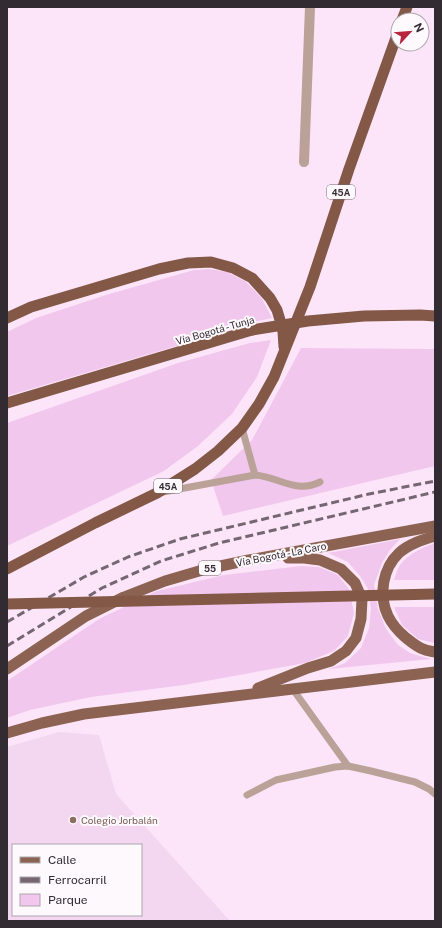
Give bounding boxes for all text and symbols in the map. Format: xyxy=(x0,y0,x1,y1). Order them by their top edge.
north arrow xyxy=(390,12,430,52)
text: N xyxy=(412,21,426,34)
road number: 45A xyxy=(327,185,355,199)
street label: Vía Bogotá - Tunja xyxy=(174,313,256,347)
road number: 45A xyxy=(154,479,182,493)
street label: Vía Bogotá - La Caro xyxy=(235,539,327,569)
road number: 55 xyxy=(199,561,221,575)
place label: Colegio Jorbalán xyxy=(81,814,158,826)
marker: Colegio Jorbalán xyxy=(68,815,78,825)
legend xyxy=(12,844,142,916)
text: Calle xyxy=(48,853,77,867)
text: Ferrocarril xyxy=(48,873,107,887)
text: Parque xyxy=(48,893,88,907)

